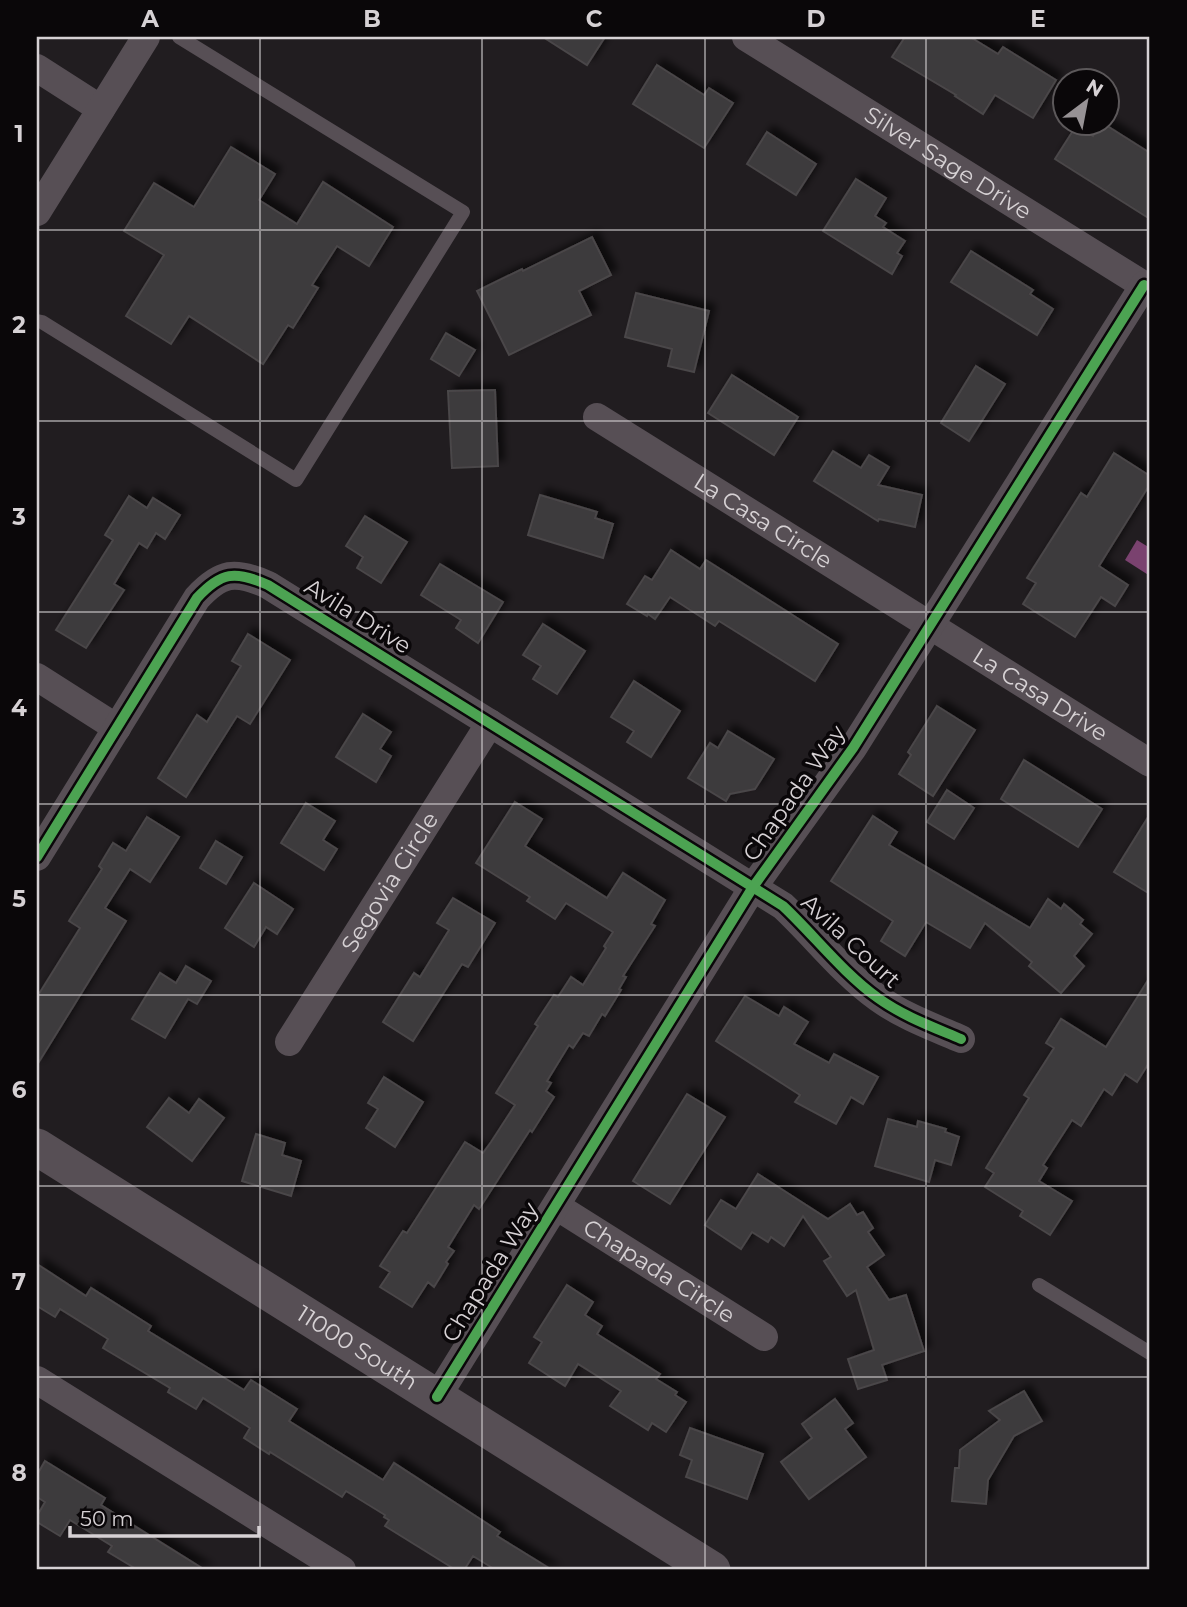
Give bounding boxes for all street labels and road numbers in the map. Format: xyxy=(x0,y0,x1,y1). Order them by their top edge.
street label: Silver Sage Drive xyxy=(859,100,1037,226)
street label: La Casa Circle xyxy=(689,467,838,575)
street label: Avila Drive xyxy=(299,572,417,660)
street label: La Casa Drive xyxy=(968,642,1113,747)
street label: Chapada Way xyxy=(737,719,852,866)
street label: Segovia Circle xyxy=(335,807,444,957)
street label: Avila Court xyxy=(796,888,906,994)
street label: Chapada Way xyxy=(436,1196,544,1347)
street label: Chapada Circle xyxy=(578,1213,740,1329)
street label: 11000 South xyxy=(292,1299,423,1396)

